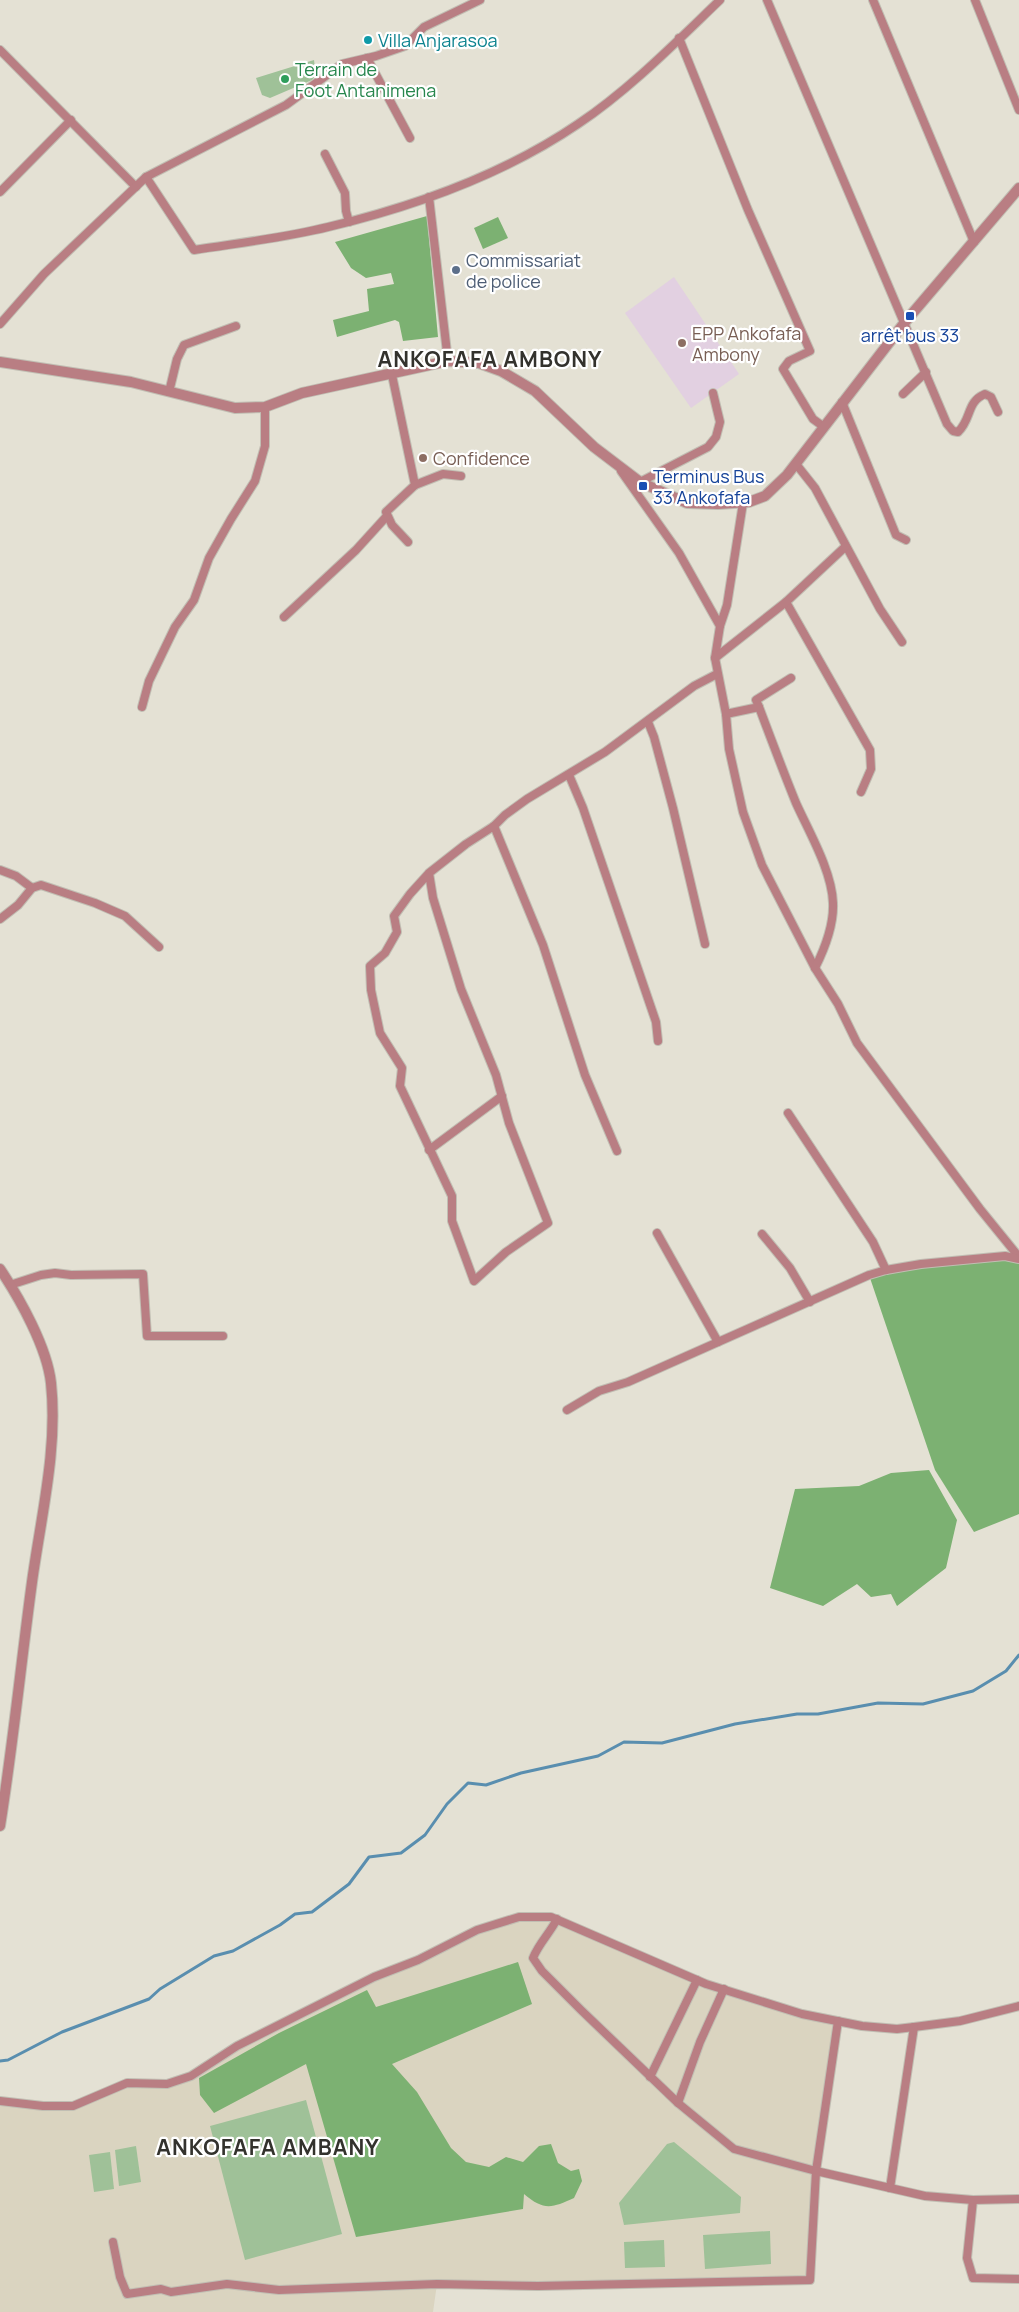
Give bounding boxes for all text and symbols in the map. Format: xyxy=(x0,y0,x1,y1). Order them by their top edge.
place label: Villa Anjarasoa xyxy=(378,28,498,52)
marker: Villa Anjarasoa xyxy=(362,34,374,46)
place label: Terrain de Foot Antanimena xyxy=(295,57,436,102)
marker: Terrain de Foot Antanimena xyxy=(279,73,291,85)
place label: Commissariat de police xyxy=(466,248,581,293)
marker: Commissariat de police xyxy=(450,264,462,276)
marker: arrêt bus 33 xyxy=(904,310,916,322)
place label: EPP Ankofafa Ambony xyxy=(692,321,801,366)
place label: arrêt bus 33 xyxy=(861,323,959,347)
marker: EPP Ankofafa Ambony xyxy=(676,337,688,349)
district label: ANKOFAFA AMBONY xyxy=(377,344,603,374)
place label: Confidence xyxy=(433,446,530,470)
marker: Confidence xyxy=(417,452,429,464)
place label: Terminus Bus 33 Ankofafa xyxy=(653,464,764,509)
marker: Terminus Bus 33 Ankofafa xyxy=(637,480,649,492)
district label: ANKOFAFA AMBANY xyxy=(156,2132,380,2162)

